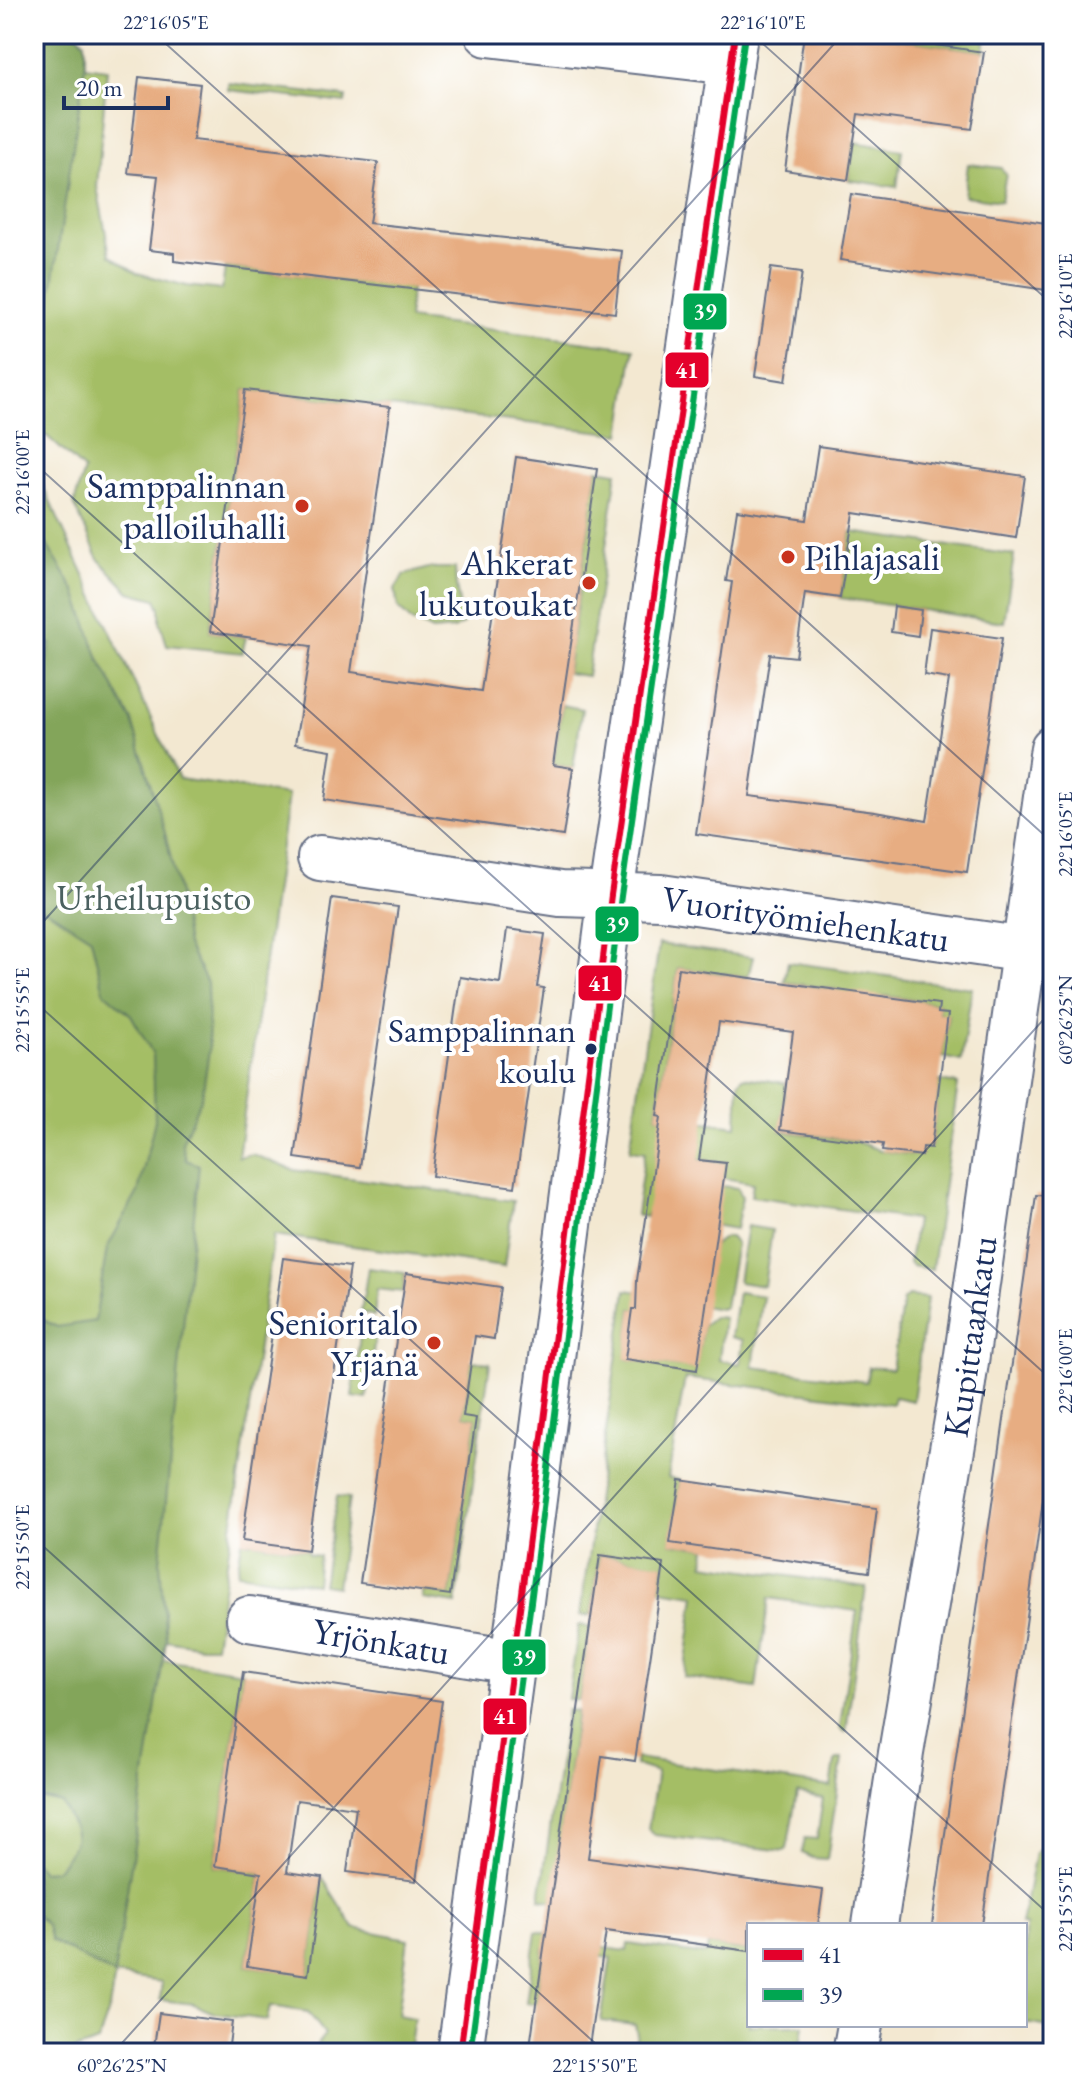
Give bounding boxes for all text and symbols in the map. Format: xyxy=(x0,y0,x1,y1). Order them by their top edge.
text: 22°16'05"E xyxy=(123,9,209,35)
text: 22°16'10"E xyxy=(720,9,806,35)
scale bar xyxy=(64,60,168,110)
text: 20 m xyxy=(76,72,123,103)
text: 22°16'10"E xyxy=(1052,253,1078,339)
line badge: 39 xyxy=(682,292,728,331)
text: 39 xyxy=(693,297,717,326)
line badge: 41 xyxy=(664,351,710,389)
text: 41 xyxy=(675,356,699,385)
text: 22°16'00"E xyxy=(9,429,35,515)
place label: Samppalinnan palloiluhalli xyxy=(87,462,286,550)
marker: Samppalinnan palloiluhalli xyxy=(293,497,311,515)
place label: Pihlajasali xyxy=(804,534,940,581)
place label: Ahkerat lukutoukat xyxy=(419,539,574,627)
marker: Pihlajasali xyxy=(779,548,797,566)
marker: Ahkerat lukutoukat xyxy=(580,574,598,592)
text: 22°16'05"E xyxy=(1052,791,1078,877)
park label: Urheilupuisto xyxy=(57,874,251,921)
street label: Vuorityömiehenkatu xyxy=(659,874,953,963)
line badge: 39 xyxy=(594,905,640,943)
text: 39 xyxy=(605,910,629,939)
line badge: 41 xyxy=(577,964,623,1002)
text: 22°15'55"E xyxy=(9,967,35,1053)
text: 41 xyxy=(588,969,612,998)
text: 60°26'25"N xyxy=(1052,975,1078,1065)
place label: Samppalinnan koulu xyxy=(388,1008,576,1093)
marker: Samppalinnan koulu xyxy=(583,1041,599,1057)
street label: Kupittaankatu xyxy=(931,1233,1008,1441)
place label: Senioritalo Yrjänä xyxy=(269,1299,419,1387)
text: 22°16'00"E xyxy=(1052,1328,1078,1414)
marker: Senioritalo Yrjänä xyxy=(425,1334,443,1352)
text: 22°15'50"E xyxy=(9,1504,35,1590)
street label: Yrjönkatu xyxy=(309,1607,453,1675)
line badge: 39 xyxy=(501,1638,547,1676)
text: 39 xyxy=(512,1643,536,1672)
line badge: 41 xyxy=(482,1697,528,1736)
text: 41 xyxy=(493,1702,517,1731)
text: 22°15'55"E xyxy=(1052,1866,1078,1952)
legend xyxy=(747,1923,1027,2027)
text: 41 xyxy=(819,1939,842,1970)
text: 39 xyxy=(819,1979,843,2010)
text: 60°26'25"N xyxy=(77,2052,167,2078)
text: 22°15'50"E xyxy=(552,2052,638,2078)

